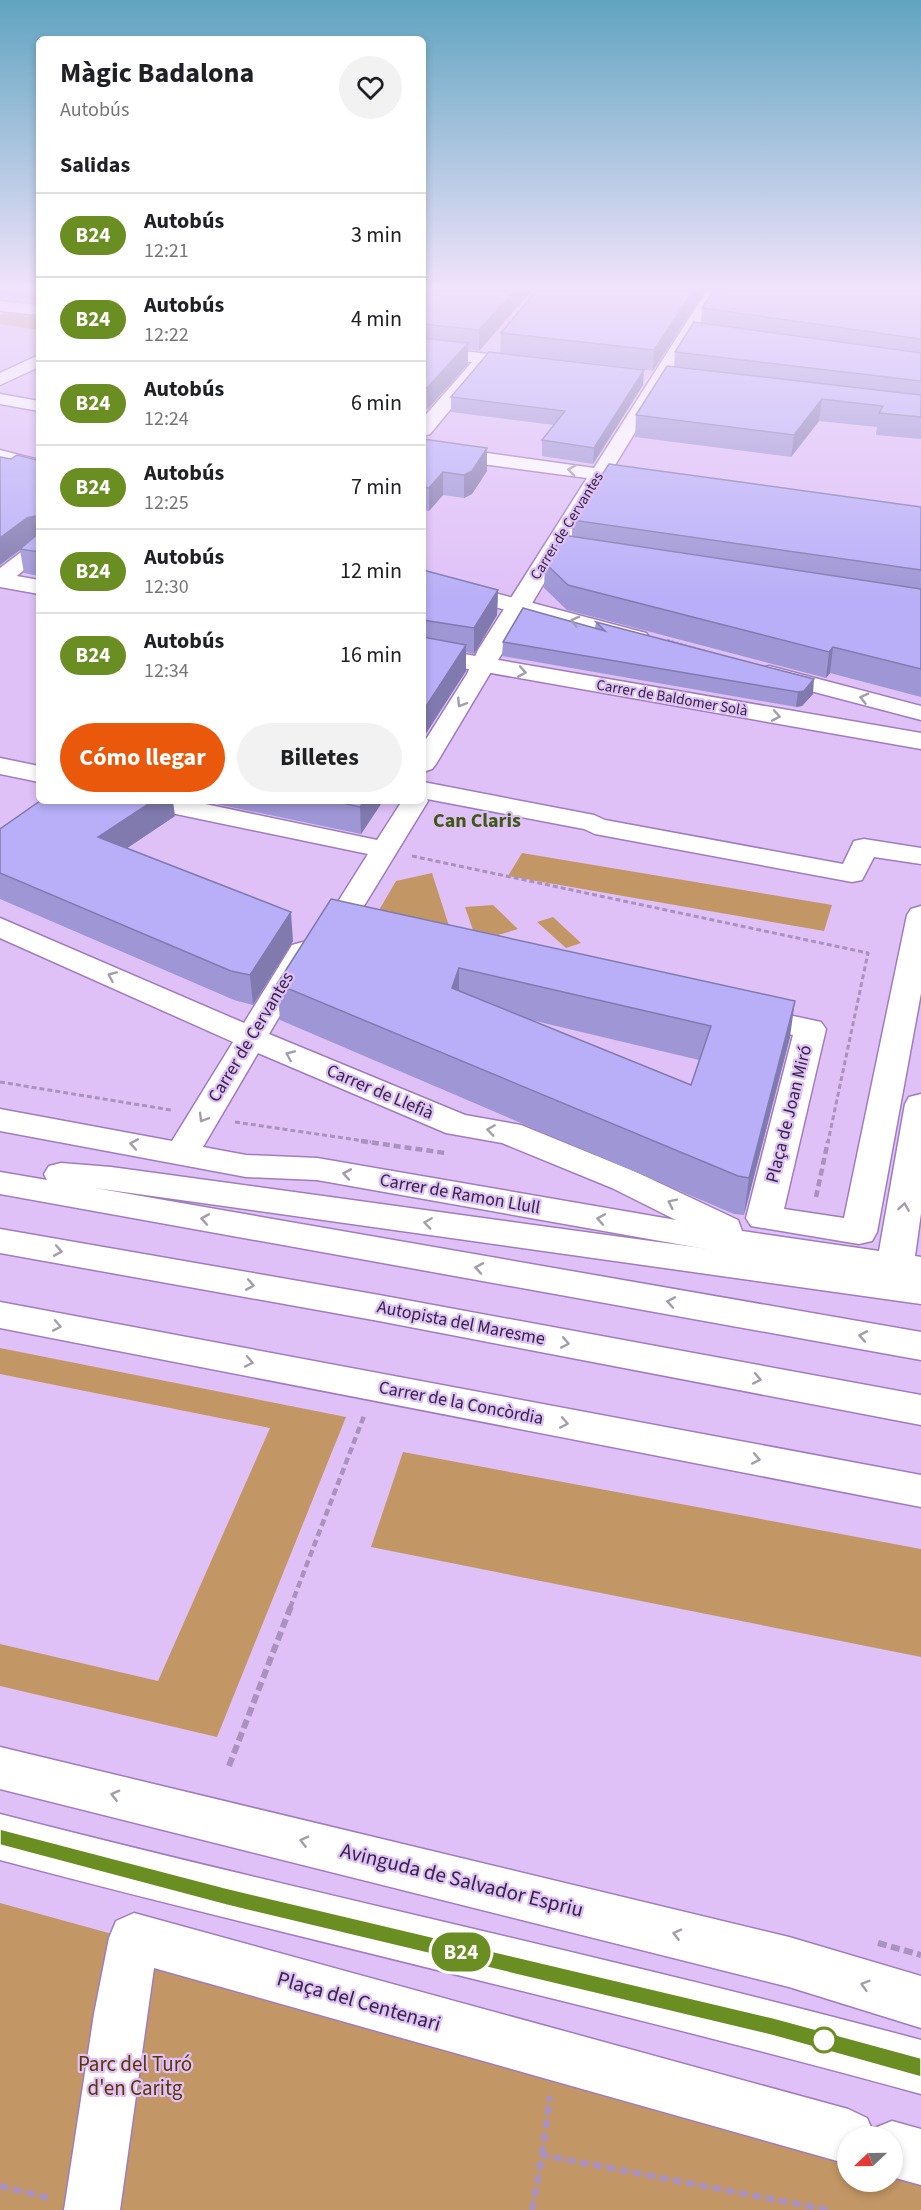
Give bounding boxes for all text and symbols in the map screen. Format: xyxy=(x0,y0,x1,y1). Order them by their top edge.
text: Màgic Badalona xyxy=(60,53,254,93)
button: heart xyxy=(339,56,402,119)
text: Autobús xyxy=(60,96,129,124)
text: Salidas xyxy=(60,149,130,181)
text: Autobús xyxy=(144,205,224,237)
text: 3 min xyxy=(351,219,402,251)
text: B24 xyxy=(76,220,110,250)
text: 12:21 xyxy=(144,237,189,265)
text: Autobús xyxy=(144,289,224,321)
text: 4 min xyxy=(351,303,402,335)
text: B24 xyxy=(76,304,110,334)
text: 12:22 xyxy=(144,321,189,349)
text: Autobús xyxy=(144,373,224,405)
text: 6 min xyxy=(351,387,402,419)
text: B24 xyxy=(76,388,110,418)
text: 12:24 xyxy=(144,405,189,433)
text: Autobús xyxy=(144,457,224,489)
one-way arrow xyxy=(568,464,577,476)
street label: Carrer de Cervantes xyxy=(525,468,609,584)
text: 7 min xyxy=(351,471,402,503)
text: B24 xyxy=(76,472,110,502)
text: 12:25 xyxy=(144,489,189,517)
text: Autobús xyxy=(144,541,224,573)
text: 12 min xyxy=(340,555,402,587)
text: B24 xyxy=(76,556,110,586)
text: 12:30 xyxy=(144,573,189,601)
one-way arrow xyxy=(570,615,580,628)
text: Autobús xyxy=(144,625,224,657)
text: 16 min xyxy=(340,639,402,671)
text: B24 xyxy=(76,640,110,670)
text: 12:34 xyxy=(144,657,189,685)
one-way arrow xyxy=(517,665,527,678)
street label: Carrer de Baldomer Solà xyxy=(595,674,749,722)
one-way arrow xyxy=(860,693,870,705)
one-way arrow xyxy=(456,697,468,707)
one-way arrow xyxy=(771,710,781,722)
button: Cómo llegar xyxy=(60,723,225,792)
button: Billetes xyxy=(237,723,402,792)
district label: Can Claris xyxy=(433,807,521,835)
street label: Carrer de Cervantes xyxy=(202,967,300,1107)
one-way arrow xyxy=(107,971,118,983)
street label: Plaça de Joan Miró xyxy=(760,1043,818,1185)
one-way arrow xyxy=(285,1050,296,1062)
street label: Carrer de Llefià xyxy=(323,1058,437,1126)
one-way arrow xyxy=(198,1112,210,1122)
one-way arrow xyxy=(487,1125,496,1137)
one-way arrow xyxy=(129,1138,139,1151)
street label: Carrer de Ramon Llull xyxy=(378,1168,542,1220)
one-way arrow xyxy=(342,1169,352,1181)
one-way arrow xyxy=(667,1199,678,1210)
one-way arrow xyxy=(898,1203,910,1212)
one-way arrow xyxy=(200,1213,210,1226)
one-way arrow xyxy=(596,1213,606,1225)
one-way arrow xyxy=(424,1218,433,1230)
one-way arrow xyxy=(52,1244,62,1257)
one-way arrow xyxy=(475,1262,485,1275)
one-way arrow xyxy=(244,1278,254,1291)
street label: Autopista del Maresme xyxy=(375,1294,547,1352)
one-way arrow xyxy=(667,1296,677,1309)
one-way arrow xyxy=(52,1319,62,1332)
one-way arrow xyxy=(859,1330,869,1343)
one-way arrow xyxy=(560,1336,570,1349)
one-way arrow xyxy=(244,1355,254,1368)
one-way arrow xyxy=(752,1372,762,1385)
street label: Carrer de la Concòrdia xyxy=(377,1375,545,1431)
one-way arrow xyxy=(559,1416,569,1429)
one-way arrow xyxy=(750,1452,760,1465)
one-way arrow xyxy=(110,1790,120,1803)
street label: Avinguda de Salvador Espriu xyxy=(337,1835,587,1925)
one-way arrow xyxy=(300,1836,310,1849)
one-way arrow xyxy=(672,1929,682,1942)
line badge: B24 xyxy=(426,1932,496,1972)
text: B24 xyxy=(444,1937,478,1967)
street label: Plaça del Centenari xyxy=(274,1963,444,2039)
one-way arrow xyxy=(860,1979,870,1992)
unlabelled marker xyxy=(811,2027,837,2053)
park label: Parc del Turó d'en Caritg xyxy=(78,2049,192,2103)
north arrow xyxy=(837,2126,903,2192)
map controls xyxy=(837,2126,903,2192)

